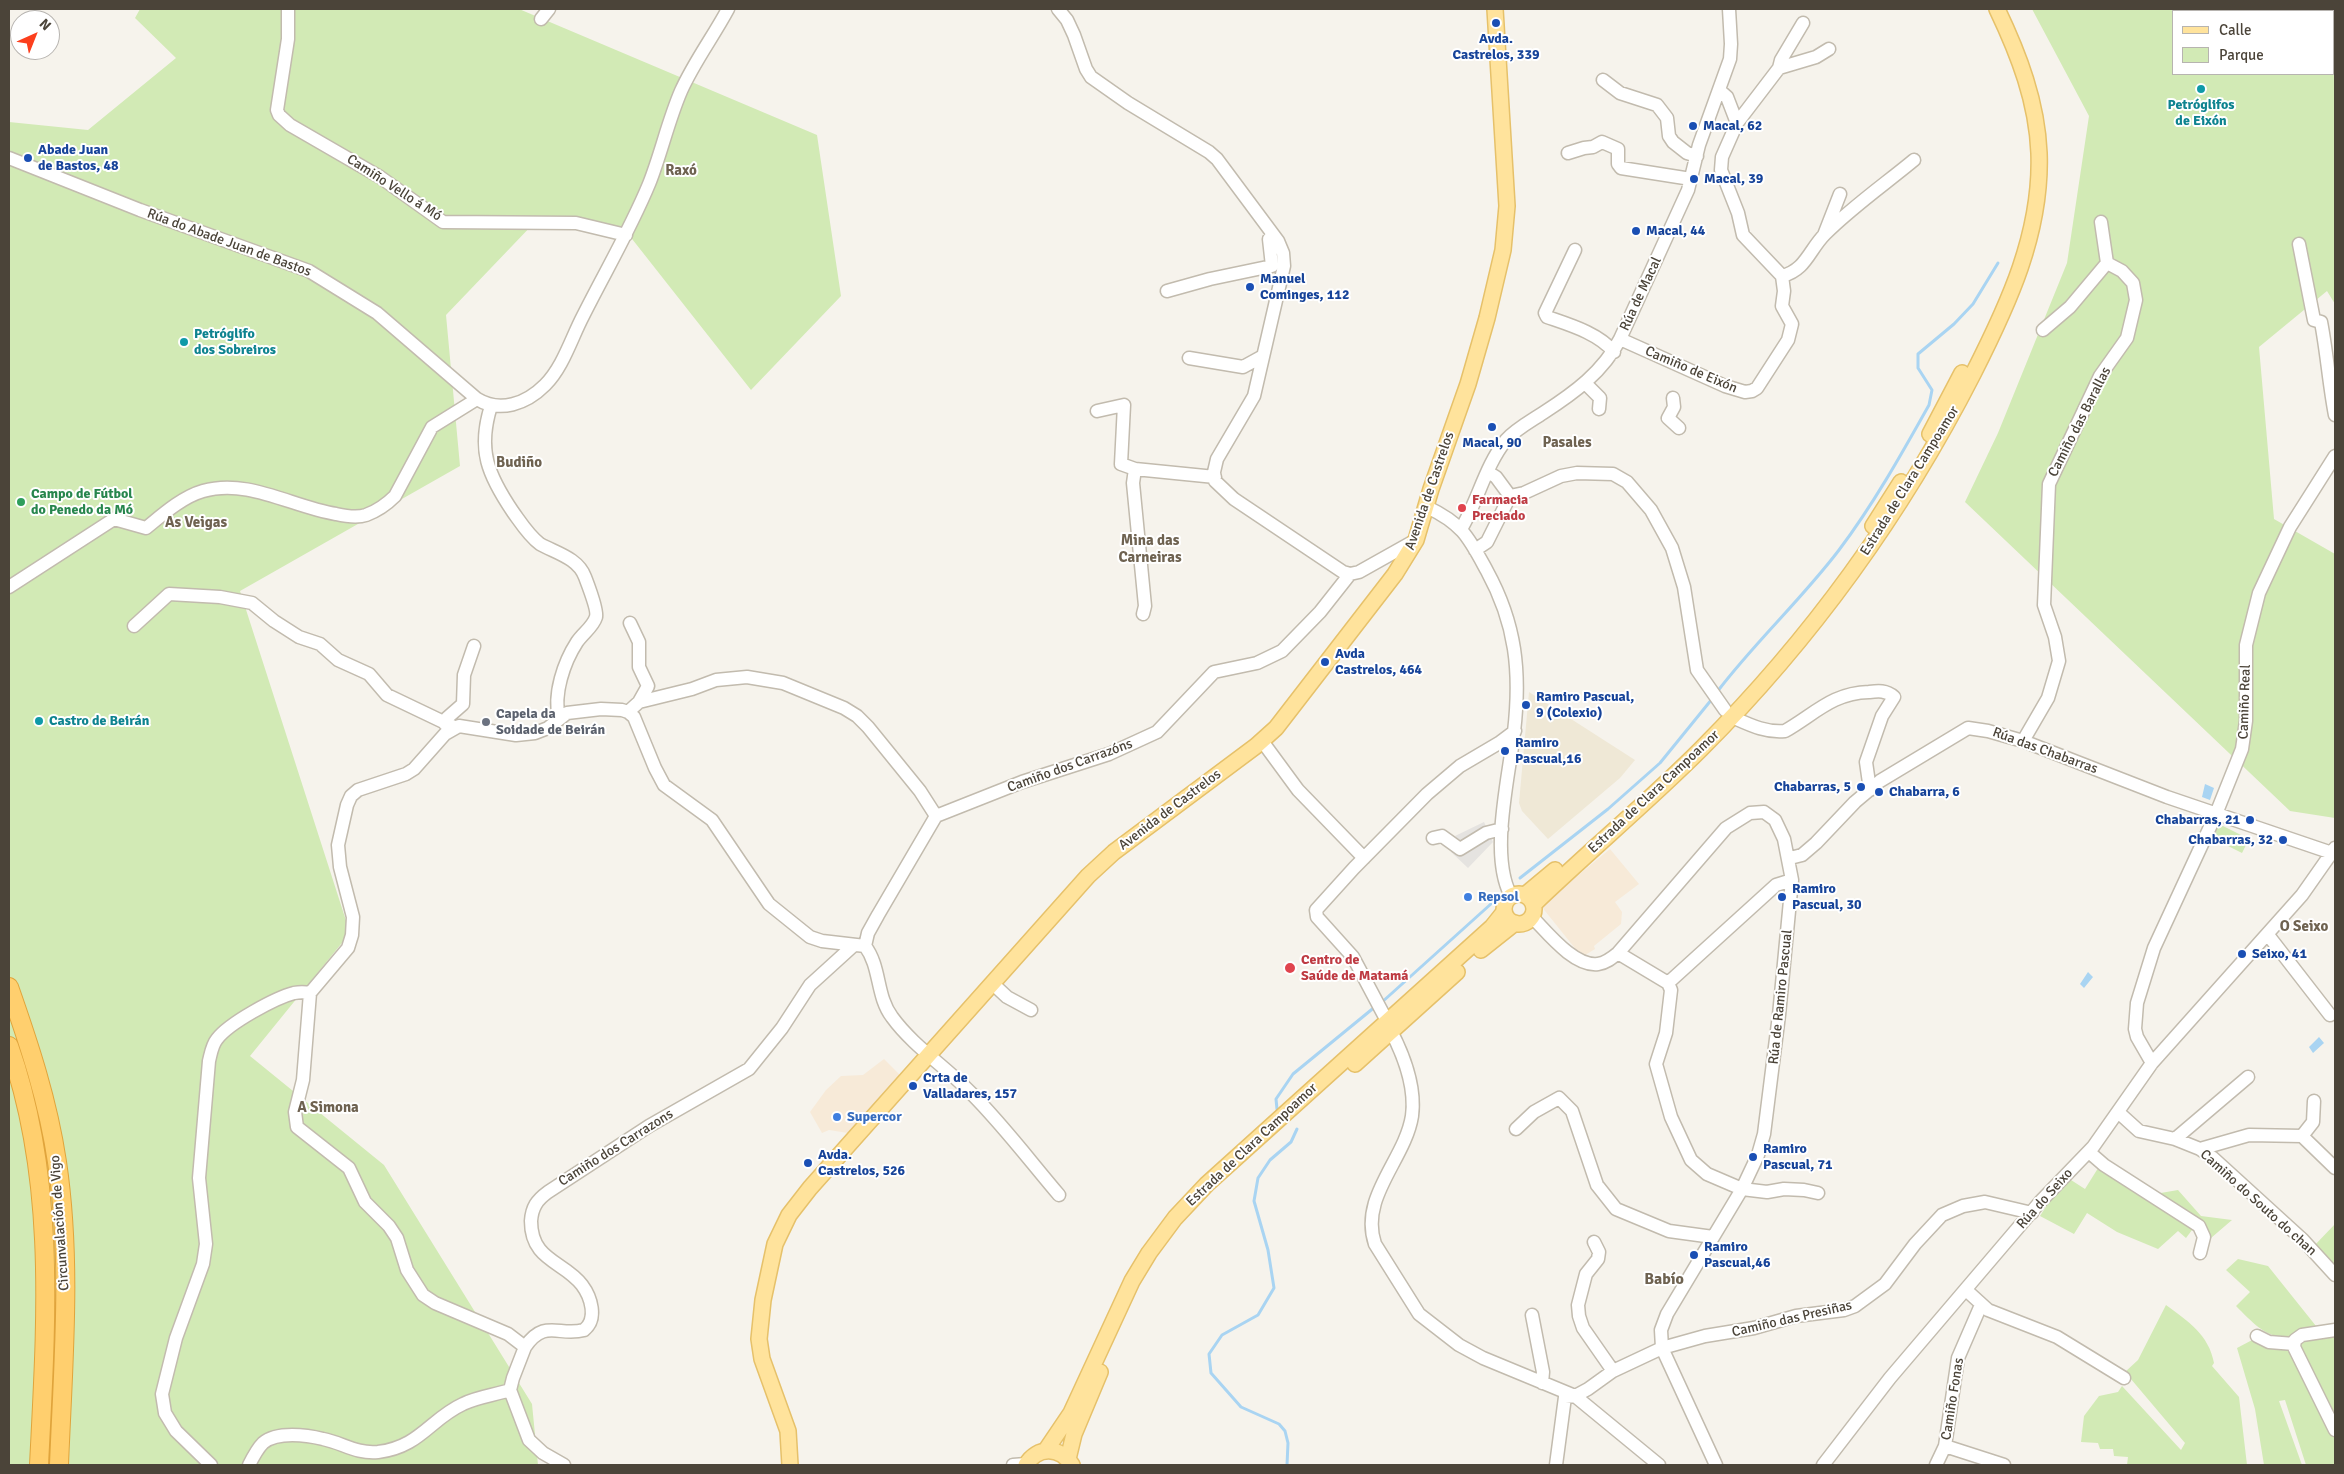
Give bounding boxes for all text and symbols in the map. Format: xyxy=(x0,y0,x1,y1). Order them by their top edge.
north arrow xyxy=(10,10,60,60)
legend xyxy=(2172,10,2334,75)
text: N xyxy=(36,15,54,34)
marker: Avda. Castrelos, 339 xyxy=(1490,17,1502,29)
text: Calle xyxy=(2219,21,2252,39)
place label: Avda. Castrelos, 339 xyxy=(1452,31,1540,64)
text: Parque xyxy=(2219,46,2264,64)
marker: Petróglifos de Eixón xyxy=(2195,83,2207,95)
place label: Petróglifos de Eixón xyxy=(2167,97,2235,130)
place label: Macal, 62 xyxy=(1703,118,1762,134)
marker: Macal, 62 xyxy=(1687,120,1699,132)
place label: Abade Juan de Bastos, 48 xyxy=(38,142,119,174)
street label: Camiño Vello á Mó xyxy=(343,151,445,225)
marker: Abade Juan de Bastos, 48 xyxy=(22,152,34,164)
district label: Raxó xyxy=(665,162,697,180)
place label: Macal, 39 xyxy=(1704,171,1763,187)
marker: Macal, 39 xyxy=(1688,173,1700,185)
street label: Rúa do Abade Juan de Bastos xyxy=(145,205,313,281)
place label: Macal, 44 xyxy=(1646,223,1705,239)
marker: Macal, 44 xyxy=(1630,225,1642,237)
street label: Rúa de Macal xyxy=(1617,254,1665,334)
place label: Manuel Cominges, 112 xyxy=(1260,271,1349,304)
marker: Manuel Cominges, 112 xyxy=(1244,281,1256,293)
place label: Petróglifo dos Sobreiros xyxy=(194,326,276,358)
marker: Petróglifo dos Sobreiros xyxy=(178,336,190,348)
street label: Camiño de Eixón xyxy=(1642,343,1740,397)
street label: Camiño das Barallas xyxy=(2045,364,2115,480)
street label: Estrada de Clara Campoamor xyxy=(1857,403,1963,559)
marker: Macal, 90 xyxy=(1486,421,1498,433)
street label: Avenida de Castrelos xyxy=(1402,430,1458,552)
district label: Pasales xyxy=(1542,434,1592,452)
place label: Macal, 90 xyxy=(1462,435,1522,451)
district label: Budiño xyxy=(496,454,542,472)
place label: Campo de Fútbol do Penedo da Mó xyxy=(31,486,133,518)
place label: Farmacia Preciado xyxy=(1472,492,1528,524)
marker: Campo de Fútbol do Penedo da Mó xyxy=(15,496,27,508)
marker: Farmacia Preciado xyxy=(1456,502,1468,514)
district label: As Veigas xyxy=(165,514,227,532)
district label: Mina das Carneiras xyxy=(1118,532,1182,567)
place label: Avda Castrelos, 464 xyxy=(1335,646,1422,679)
marker: Avda Castrelos, 464 xyxy=(1319,656,1331,668)
street label: Camiño Real xyxy=(2235,664,2255,740)
place label: Ramiro Pascual, 9 (Colexio) xyxy=(1536,689,1634,722)
marker: Ramiro Pascual, 9 (Colexio) xyxy=(1520,699,1532,711)
place label: Capela da Soidade de Beirán xyxy=(496,706,605,739)
place label: Castro de Beirán xyxy=(49,713,149,729)
marker: Castro de Beirán xyxy=(33,715,45,727)
marker: Capela da Soidade de Beirán xyxy=(480,716,492,728)
street label: Rúa das Chabarras xyxy=(1990,724,2100,778)
street label: Estrada de Clara Campoamor xyxy=(1585,727,1723,857)
place label: Ramiro Pascual,16 xyxy=(1515,735,1581,768)
street label: Camiño dos Carrazóns xyxy=(1005,736,1135,796)
marker: Ramiro Pascual,16 xyxy=(1499,745,1511,757)
street label: Avenida de Castrelos xyxy=(1116,766,1224,854)
place label: Chabarras, 5 xyxy=(1774,779,1851,795)
marker: Chabarras, 5 xyxy=(1855,781,1867,793)
place label: Chabarra, 6 xyxy=(1889,784,1960,800)
marker: Chabarra, 6 xyxy=(1873,786,1885,798)
place label: Chabarras, 21 xyxy=(2155,812,2240,828)
marker: Chabarras, 21 xyxy=(2244,814,2256,826)
place label: Chabarras, 32 xyxy=(2188,832,2273,848)
marker: Chabarras, 32 xyxy=(2277,834,2289,846)
place label: Ramiro Pascual, 30 xyxy=(1792,881,1862,914)
place label: Repsol xyxy=(1478,889,1519,905)
marker: Repsol xyxy=(1462,891,1474,903)
marker: Ramiro Pascual, 30 xyxy=(1776,891,1788,903)
district label: O Seixo xyxy=(2280,918,2328,936)
street label: Rúa de Ramiro Pascual xyxy=(1766,929,1796,1065)
place label: Seixo, 41 xyxy=(2252,946,2307,962)
marker: Seixo, 41 xyxy=(2236,948,2248,960)
place label: Centro de Saúde de Matamá xyxy=(1301,952,1408,984)
marker: Centro de Saúde de Matamá xyxy=(1283,961,1297,975)
place label: Crta de Valladares, 157 xyxy=(923,1070,1017,1102)
marker: Crta de Valladares, 157 xyxy=(907,1080,919,1092)
street label: Estrada de Clara Campoamor xyxy=(1183,1080,1321,1210)
district label: A Simona xyxy=(297,1099,359,1117)
street label: Camiño dos Carrazons xyxy=(556,1106,676,1190)
place label: Supercor xyxy=(847,1109,902,1125)
marker: Supercor xyxy=(831,1111,843,1123)
place label: Ramiro Pascual, 71 xyxy=(1763,1141,1833,1174)
street label: Camiño do Souto do chan xyxy=(2196,1146,2320,1260)
place label: Avda. Castrelos, 526 xyxy=(818,1147,905,1180)
marker: Ramiro Pascual, 71 xyxy=(1747,1151,1759,1163)
street label: Circunvalación de Vigo xyxy=(47,1155,73,1291)
marker: Avda. Castrelos, 526 xyxy=(802,1157,814,1169)
street label: Rúa do Seixo xyxy=(2013,1165,2077,1233)
place label: Ramiro Pascual,46 xyxy=(1704,1239,1770,1272)
marker: Ramiro Pascual,46 xyxy=(1688,1249,1700,1261)
district label: Babío xyxy=(1644,1270,1684,1290)
street label: Camiño das Presiñas xyxy=(1730,1297,1854,1341)
street label: Camiño Fonas xyxy=(1938,1356,1968,1442)

